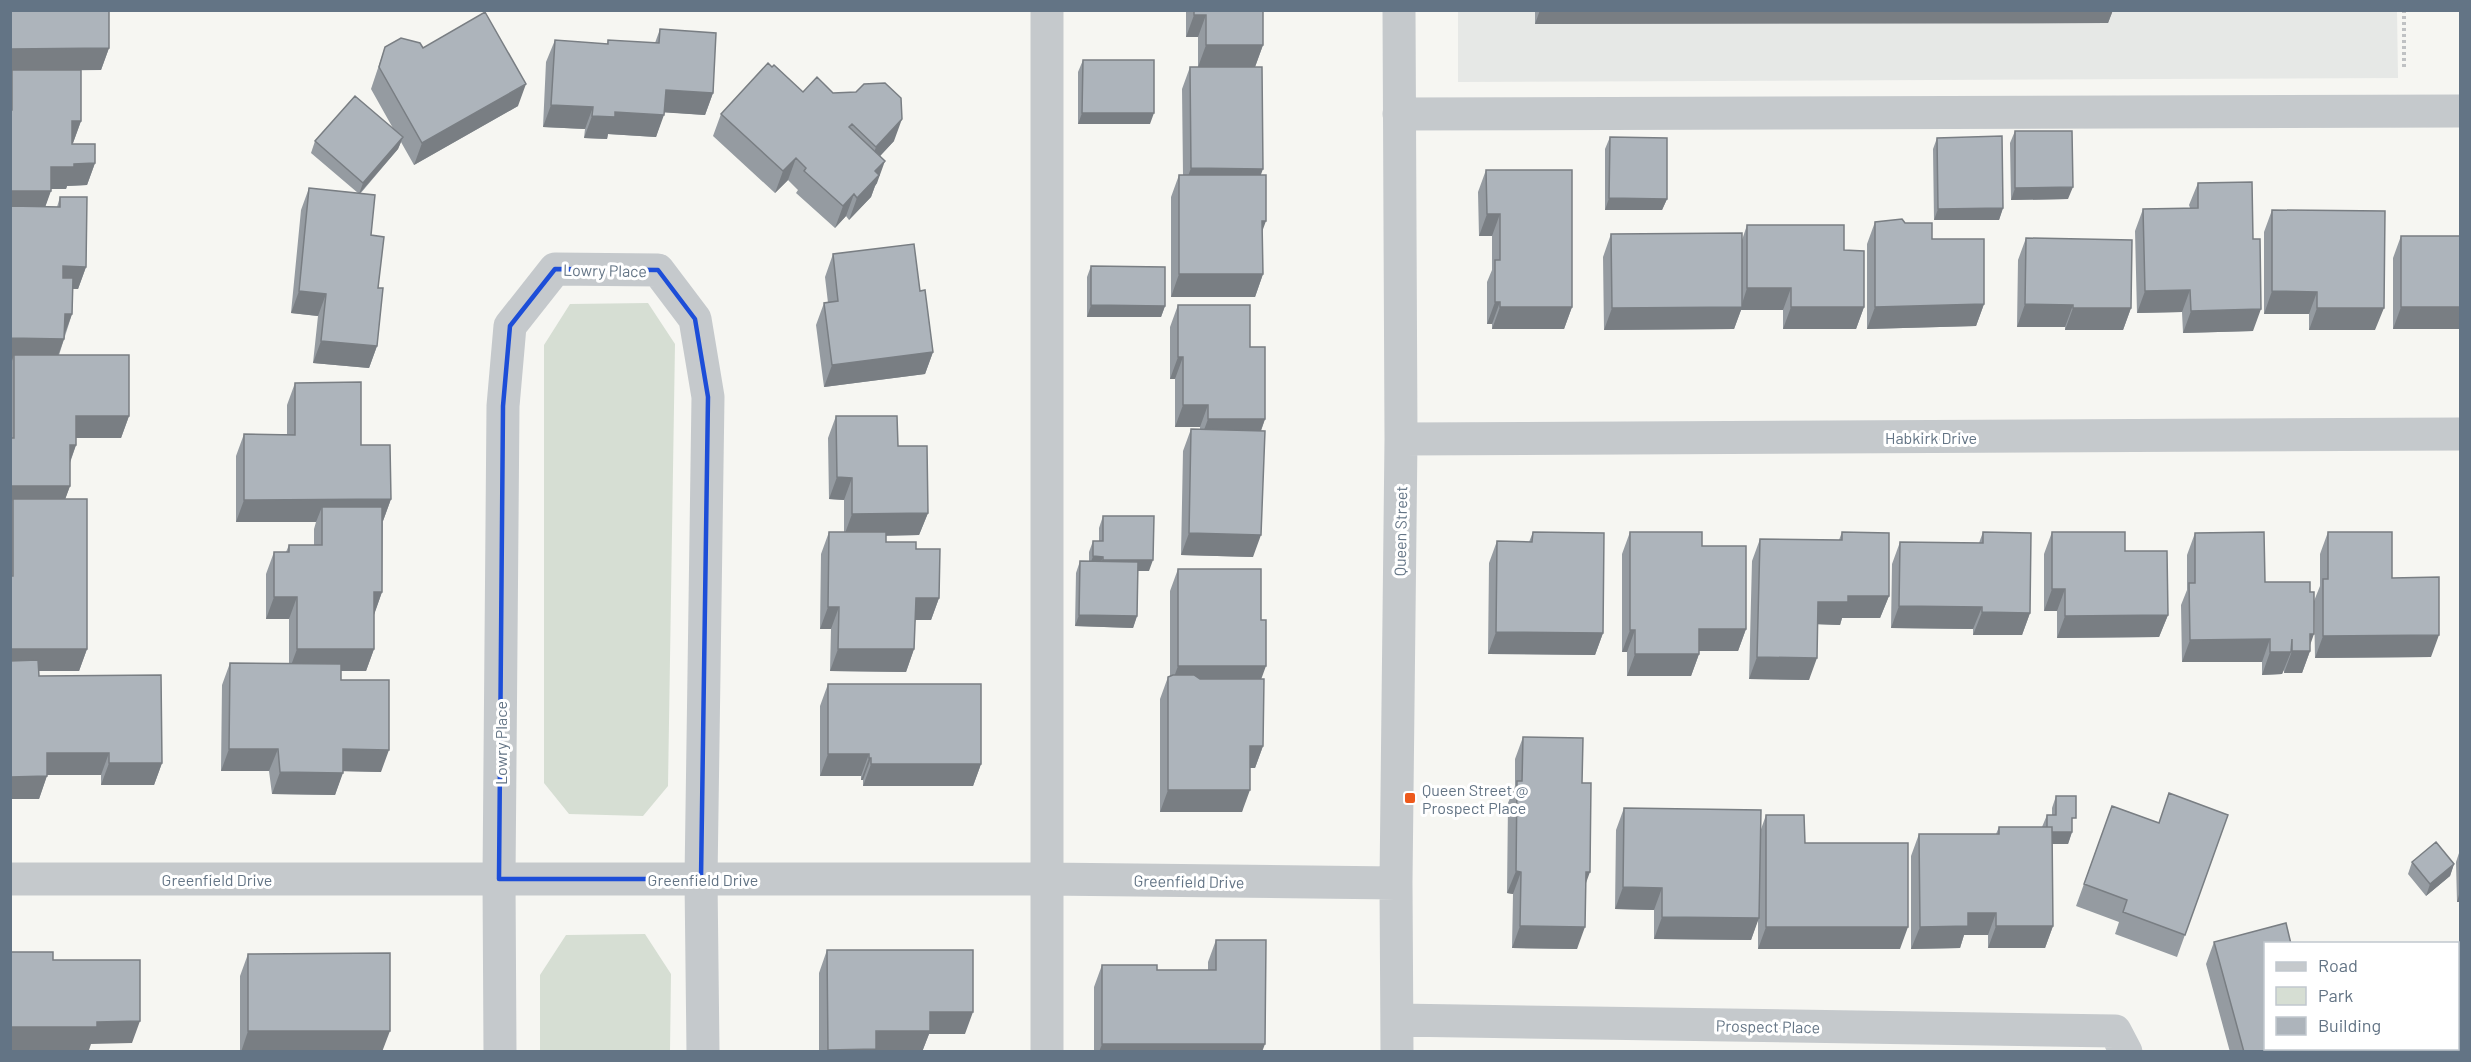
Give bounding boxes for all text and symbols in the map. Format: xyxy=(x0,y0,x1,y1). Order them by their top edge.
street label: Lowry Place xyxy=(563,260,647,280)
street label: Habkirk Drive xyxy=(1885,428,1977,447)
street label: Queen Street xyxy=(1390,486,1410,576)
street label: Lowry Place xyxy=(491,701,510,785)
place label: Queen Street @ Prospect Place xyxy=(1422,780,1529,817)
marker: Queen Street @ Prospect Place xyxy=(1403,791,1417,805)
street label: Greenfield Drive xyxy=(162,870,272,889)
street label: Greenfield Drive xyxy=(648,870,758,889)
street label: Greenfield Drive xyxy=(1133,871,1245,891)
legend xyxy=(2264,942,2459,1050)
text: Road xyxy=(2318,954,2358,976)
text: Park xyxy=(2318,984,2353,1006)
text: Building xyxy=(2318,1014,2381,1036)
street label: Prospect Place xyxy=(1716,1016,1820,1036)

